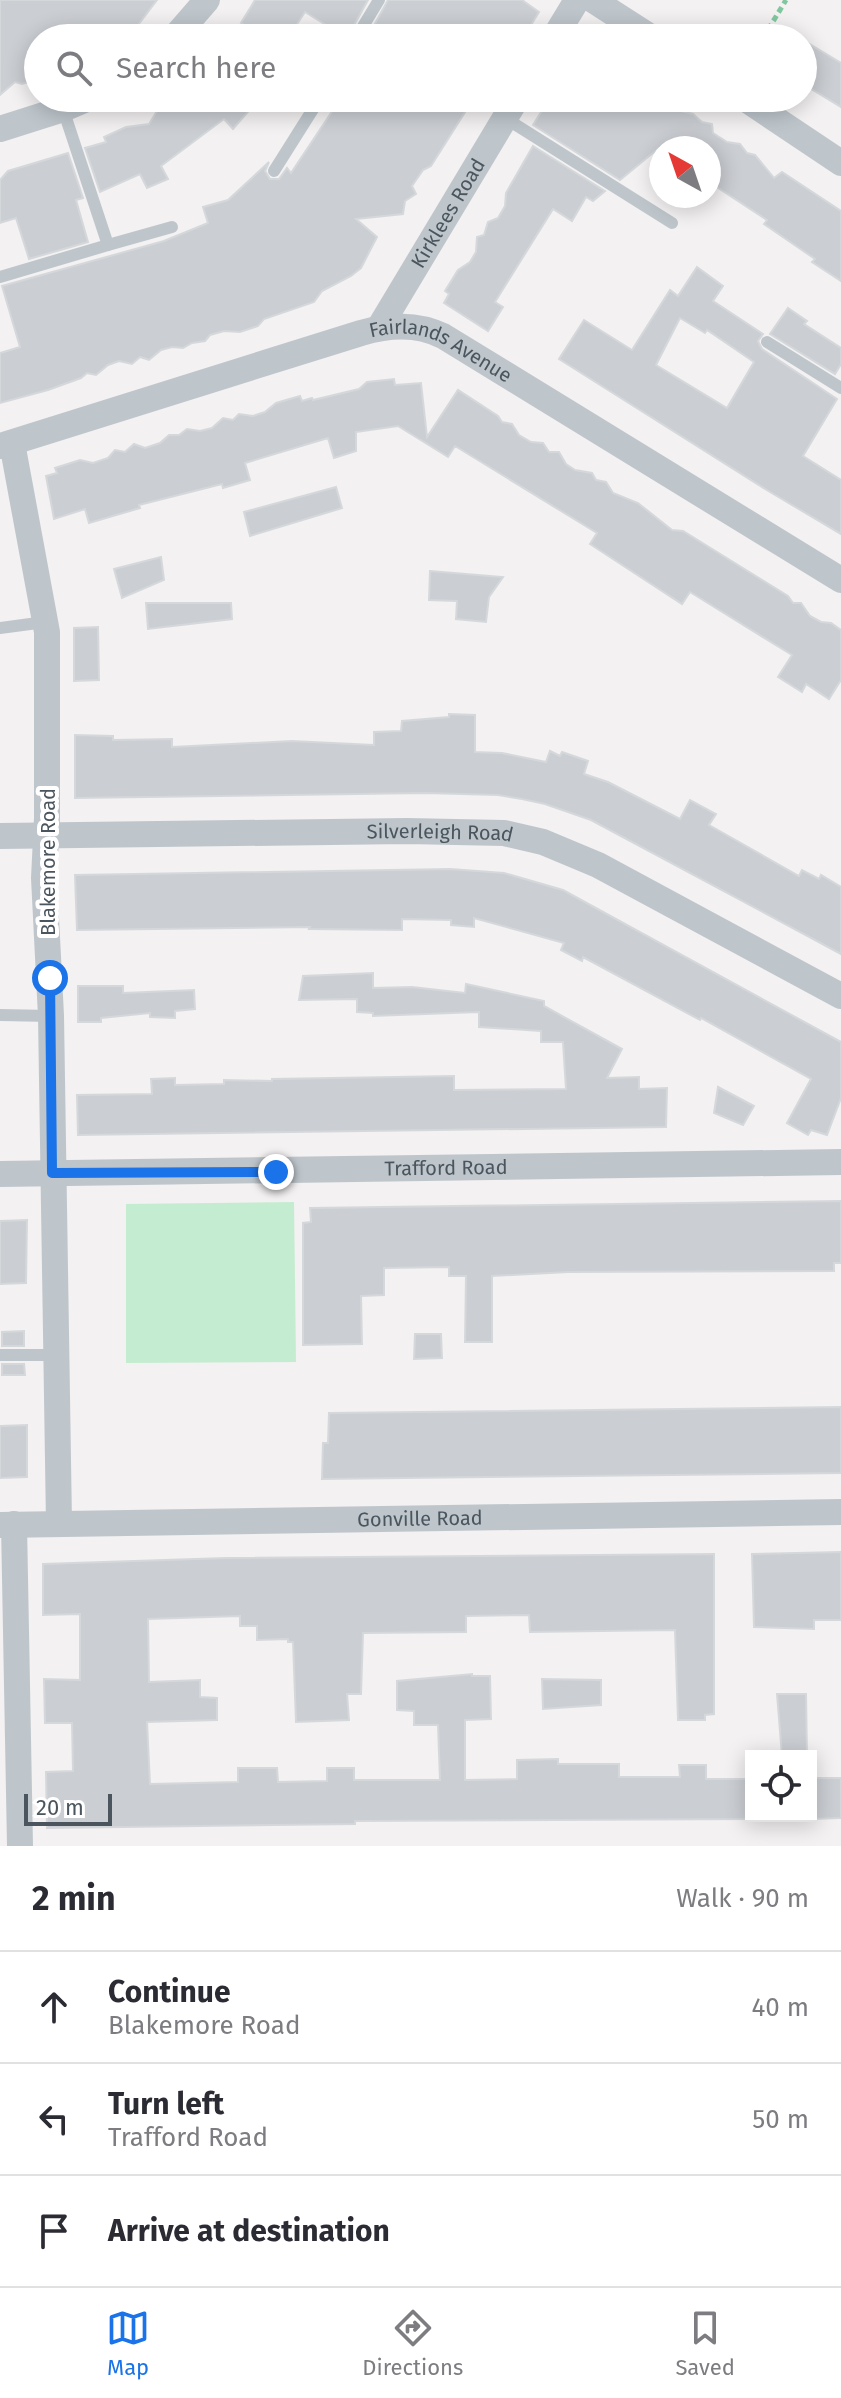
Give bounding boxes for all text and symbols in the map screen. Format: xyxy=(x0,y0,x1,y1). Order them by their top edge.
search box xyxy=(24,24,817,112)
icon: search xyxy=(52,46,96,90)
text: Search here xyxy=(116,50,276,86)
north arrow xyxy=(649,136,721,208)
street label: Kirklees Road xyxy=(406,154,490,272)
street label: Fairlands Avenue xyxy=(367,315,517,387)
street label: Blakemore Road xyxy=(36,788,60,936)
street label: Silverleigh Road xyxy=(367,819,516,847)
route start xyxy=(32,960,68,996)
route end xyxy=(258,1154,294,1190)
street label: Trafford Road xyxy=(384,1155,508,1181)
street label: Gonville Road xyxy=(357,1506,483,1531)
map controls xyxy=(745,1750,817,1822)
button: locate xyxy=(745,1750,817,1822)
scale bar xyxy=(24,1790,112,1826)
text: 20 m xyxy=(36,1794,84,1821)
text: 2 min xyxy=(32,1878,116,1919)
text: Walk · 90 m xyxy=(676,1883,809,1914)
text: Continue xyxy=(108,1974,231,2010)
icon: ahead xyxy=(32,1985,76,2029)
text: 40 m xyxy=(751,1992,809,2023)
text: Blakemore Road xyxy=(108,2010,300,2041)
text: Turn left xyxy=(108,2086,224,2122)
icon: left xyxy=(32,2097,76,2141)
text: 50 m xyxy=(752,2104,809,2135)
text: Trafford Road xyxy=(108,2122,268,2153)
icon: arrive xyxy=(32,2209,76,2253)
text: Arrive at destination xyxy=(108,2213,390,2249)
tab: Map xyxy=(106,2306,150,2381)
tab: Directions xyxy=(362,2306,463,2381)
tab: Saved xyxy=(675,2306,735,2381)

